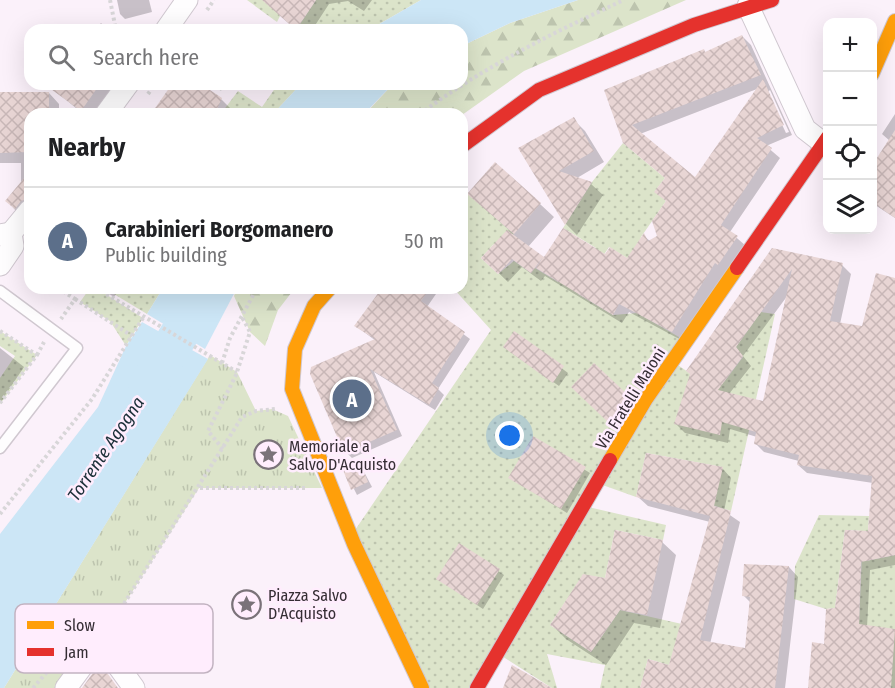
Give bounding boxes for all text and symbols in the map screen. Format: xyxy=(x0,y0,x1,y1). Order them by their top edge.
map controls xyxy=(823,18,877,234)
button: + xyxy=(823,18,877,72)
search box xyxy=(24,24,468,90)
icon: search xyxy=(45,41,78,74)
text: Search here xyxy=(93,44,199,71)
button: − xyxy=(823,72,877,126)
button: locate xyxy=(823,126,877,180)
text: Nearby xyxy=(48,132,125,163)
button: layers xyxy=(823,180,877,234)
text: Carabinieri Borgomanero xyxy=(105,216,334,243)
text: A xyxy=(62,229,73,253)
text: 50 m xyxy=(404,229,444,253)
text: Public building xyxy=(105,243,227,267)
street label: Via Fratelli Maioni xyxy=(592,344,669,453)
pin: A xyxy=(332,376,372,422)
water label: Torrente Agogna xyxy=(63,393,149,505)
your location xyxy=(495,421,524,450)
place label: Memoriale a Salvo D'Acquisto xyxy=(289,437,396,474)
place icon: Memoriale a Salvo D'Acquisto xyxy=(252,439,284,471)
place label: Piazza Salvo D'Acquisto xyxy=(268,586,347,623)
place icon: Piazza Salvo D'Acquisto xyxy=(231,588,263,620)
legend xyxy=(15,604,213,673)
text: Slow xyxy=(64,616,95,635)
text: Jam xyxy=(64,643,89,662)

